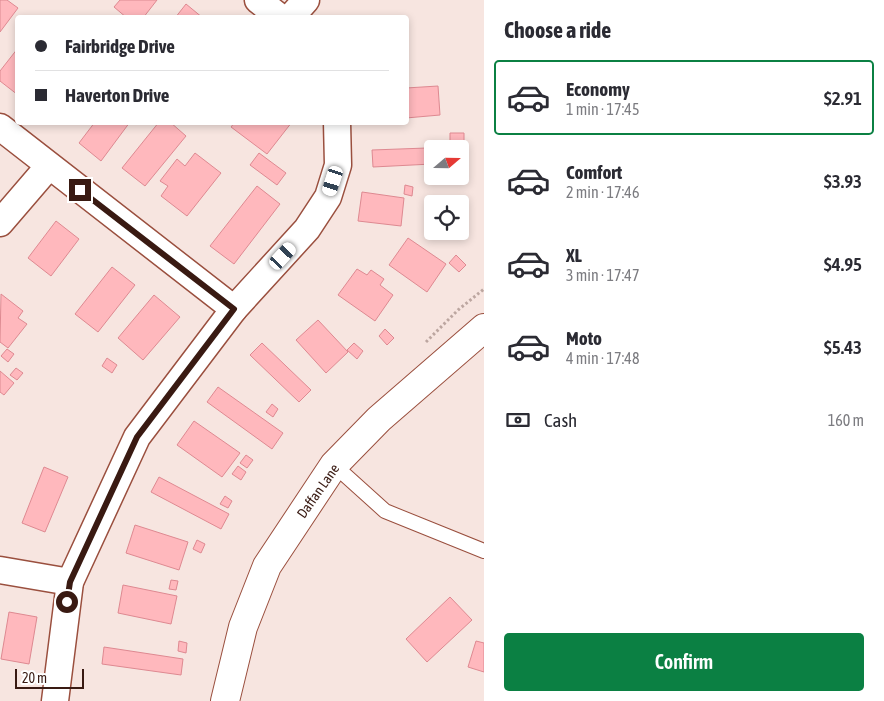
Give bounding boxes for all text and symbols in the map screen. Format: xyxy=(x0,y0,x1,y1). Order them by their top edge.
text: Choose a ride xyxy=(504,17,611,43)
text: Fairbridge Drive xyxy=(65,35,175,57)
icon: car xyxy=(506,75,551,120)
text: Economy xyxy=(566,78,630,100)
text: Haverton Drive xyxy=(65,84,169,106)
text: $2.91 xyxy=(824,87,862,109)
text: 1 min · 17:45 xyxy=(566,100,639,118)
north arrow xyxy=(424,140,469,185)
map controls xyxy=(424,140,469,240)
icon: car xyxy=(506,158,551,203)
text: Comfort xyxy=(566,161,622,183)
car xyxy=(321,164,344,198)
text: $3.93 xyxy=(824,170,862,192)
route end xyxy=(69,179,91,201)
text: 2 min · 17:46 xyxy=(566,183,639,201)
button: locate xyxy=(424,195,469,240)
car xyxy=(267,240,298,272)
icon: car xyxy=(506,241,551,286)
text: XL xyxy=(566,244,582,266)
text: $4.95 xyxy=(824,253,862,275)
text: 3 min · 17:47 xyxy=(566,266,639,284)
icon: car xyxy=(506,324,551,369)
text: Moto xyxy=(566,327,602,349)
text: $5.43 xyxy=(824,336,862,358)
text: 4 min · 17:48 xyxy=(566,349,639,367)
icon: cash xyxy=(504,406,532,434)
text: Cash xyxy=(544,409,577,431)
text: 160 m xyxy=(828,411,864,429)
street label: Daffan Lane xyxy=(294,461,342,521)
route start xyxy=(56,591,78,613)
button: Confirm xyxy=(504,633,864,691)
scale bar xyxy=(15,666,84,689)
text: 20 m xyxy=(22,670,47,686)

